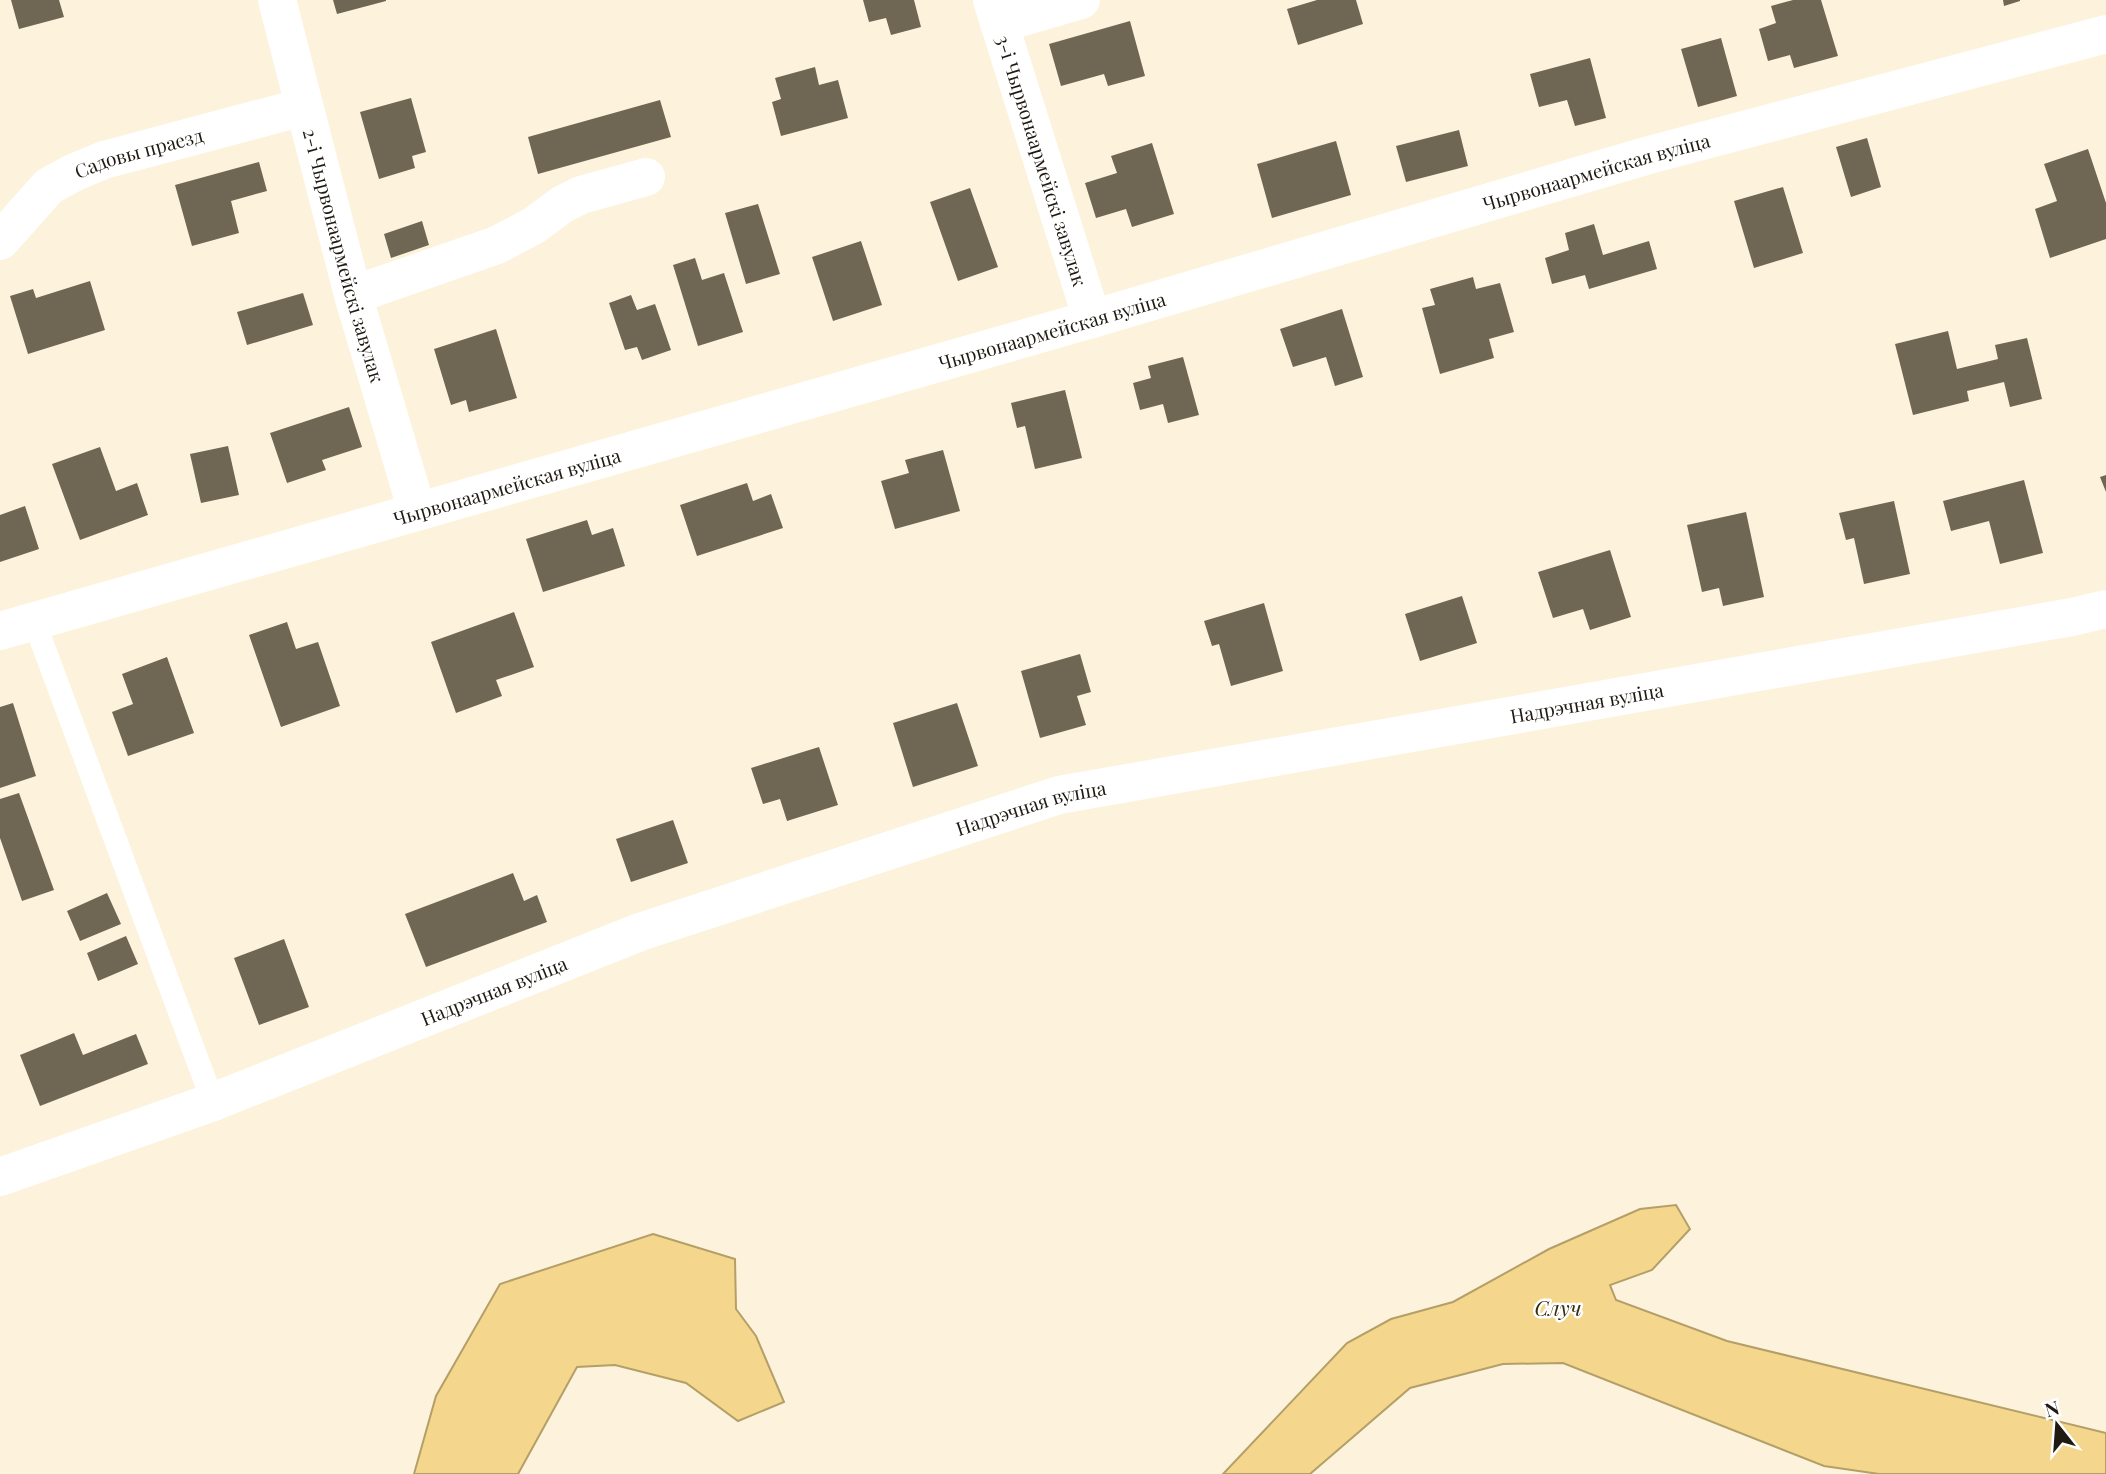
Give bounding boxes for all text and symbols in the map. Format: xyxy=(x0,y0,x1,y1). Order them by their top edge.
street label: 3-і Чырвонаармейскі завулак xyxy=(991,32,1094,289)
street label: Садовы праезд xyxy=(70,121,206,184)
street label: 2-і Чырвонаармейскі завулак xyxy=(298,125,391,386)
street label: Чырвонаармейская вуліца xyxy=(1479,126,1713,216)
street label: Чырвонаармейская вуліца xyxy=(935,285,1169,375)
street label: Чырвонаармейская вуліца xyxy=(390,441,624,531)
street label: Надрэчная вуліца xyxy=(1508,676,1666,729)
street label: Надрэчная вуліца xyxy=(952,774,1109,841)
street label: Надрэчная вуліца xyxy=(417,949,571,1031)
water label: Случ xyxy=(1534,1293,1582,1321)
north arrow xyxy=(2022,1390,2092,1460)
text: N xyxy=(2041,1393,2062,1422)

